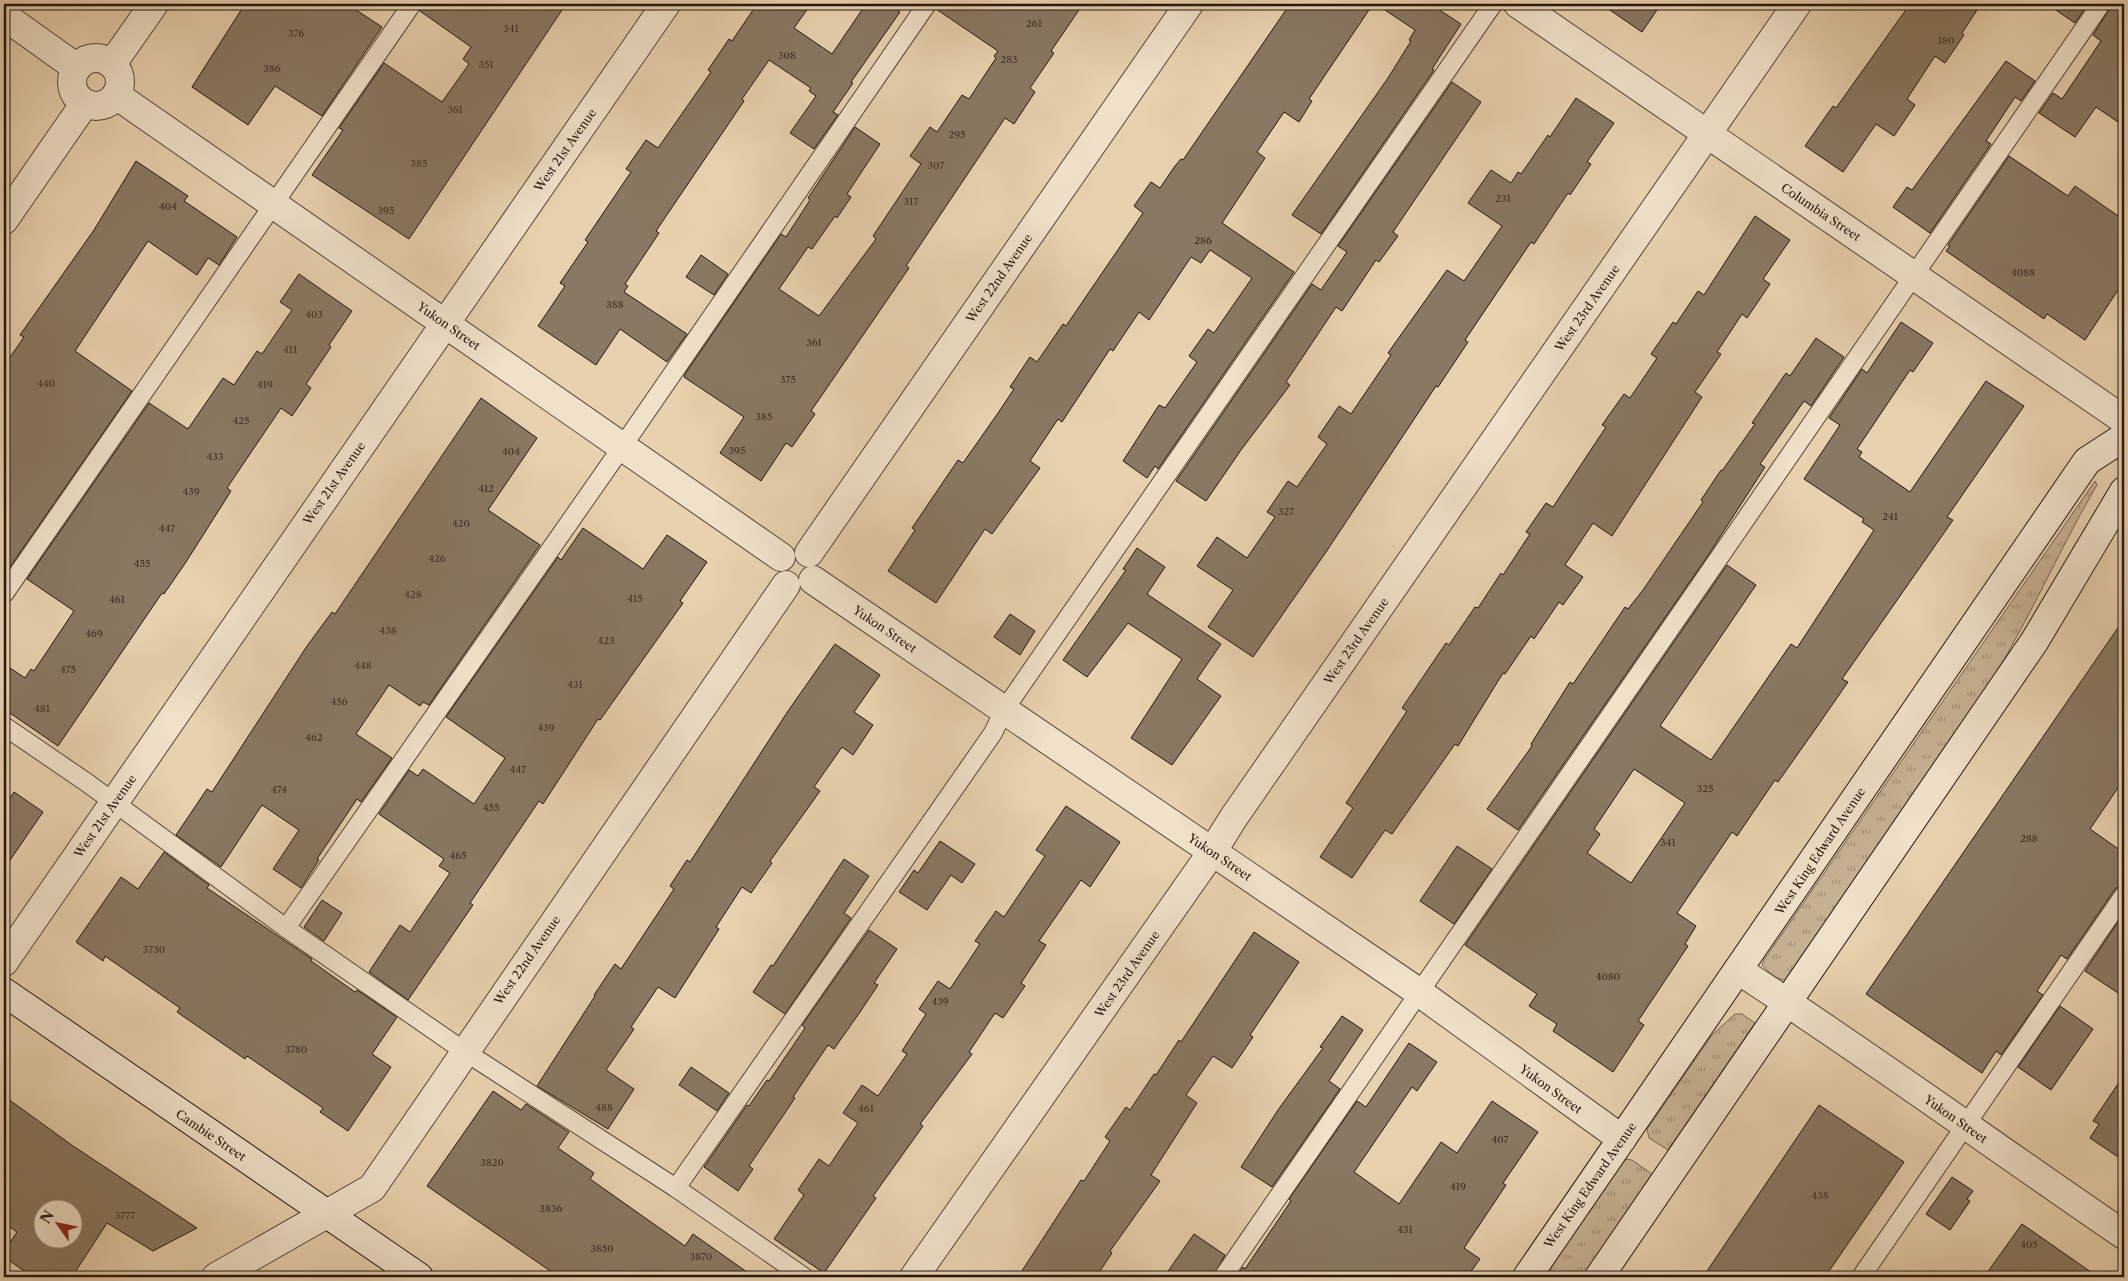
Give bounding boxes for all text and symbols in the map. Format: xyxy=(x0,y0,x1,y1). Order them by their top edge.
house number: 261 xyxy=(1026,17,1043,30)
house number: 341 xyxy=(503,22,520,35)
house number: 376 xyxy=(288,27,304,40)
house number: 180 xyxy=(1938,34,1954,47)
house number: 308 xyxy=(778,49,796,62)
house number: 283 xyxy=(1000,53,1018,66)
house number: 351 xyxy=(478,58,494,71)
house number: 386 xyxy=(263,62,281,75)
house number: 361 xyxy=(447,103,464,116)
street label: West 21st Avenue xyxy=(530,105,599,195)
house number: 295 xyxy=(948,128,966,141)
house number: 385 xyxy=(411,157,427,170)
house number: 307 xyxy=(928,159,944,172)
street label: Columbia Street xyxy=(1778,180,1864,245)
house number: 231 xyxy=(1495,192,1512,205)
house number: 317 xyxy=(904,195,918,208)
house number: 404 xyxy=(159,200,177,213)
house number: 395 xyxy=(378,204,394,217)
street label: West 22nd Avenue xyxy=(962,230,1036,326)
house number: 286 xyxy=(1194,234,1212,247)
street label: West 23rd Avenue xyxy=(1551,261,1623,355)
house number: 4088 xyxy=(2011,266,2035,279)
street label: Yukon Street xyxy=(414,298,484,354)
house number: 388 xyxy=(606,298,624,311)
house number: 403 xyxy=(305,308,323,321)
house number: 361 xyxy=(806,336,823,349)
house number: 411 xyxy=(283,343,298,356)
house number: 375 xyxy=(780,373,796,386)
house number: 440 xyxy=(37,377,55,390)
house number: 419 xyxy=(257,378,273,391)
house number: 385 xyxy=(756,410,772,423)
house number: 425 xyxy=(233,414,249,427)
street label: West 21st Avenue xyxy=(299,438,368,528)
house number: 395 xyxy=(729,444,745,457)
house number: 404 xyxy=(502,445,520,458)
house number: 433 xyxy=(207,450,223,463)
house number: 412 xyxy=(478,482,494,495)
house number: 439 xyxy=(182,485,200,498)
house number: 327 xyxy=(1278,505,1294,518)
house number: 241 xyxy=(1882,510,1899,523)
house number: 420 xyxy=(452,517,470,530)
house number: 447 xyxy=(159,522,175,535)
house number: 426 xyxy=(428,552,446,565)
house number: 455 xyxy=(134,557,150,570)
house number: 428 xyxy=(404,588,422,601)
house number: 415 xyxy=(627,592,643,605)
house number: 461 xyxy=(109,593,126,606)
street label: West 23rd Avenue xyxy=(1320,594,1392,688)
street label: Yukon Street xyxy=(849,602,920,656)
house number: 438 xyxy=(379,624,397,637)
house number: 469 xyxy=(85,627,103,640)
house number: 423 xyxy=(597,634,615,647)
house number: 448 xyxy=(354,659,372,672)
house number: 475 xyxy=(60,663,76,676)
house number: 431 xyxy=(567,678,584,691)
house number: 456 xyxy=(330,695,348,708)
house number: 481 xyxy=(34,702,51,715)
house number: 439 xyxy=(537,721,555,734)
house number: 462 xyxy=(305,731,323,744)
house number: 447 xyxy=(510,763,526,776)
street label: West 21st Avenue xyxy=(70,771,139,861)
house number: 325 xyxy=(1697,782,1713,795)
house number: 474 xyxy=(271,783,287,796)
street label: West King Edward Avenue xyxy=(1771,784,1868,918)
house number: 455 xyxy=(483,801,499,814)
street label: Yukon Street xyxy=(1184,830,1255,884)
house number: 288 xyxy=(2020,832,2038,845)
house number: 341 xyxy=(1660,836,1677,849)
house number: 465 xyxy=(449,849,467,862)
street label: West 22nd Avenue xyxy=(490,912,564,1008)
street label: West 23rd Avenue xyxy=(1091,927,1163,1021)
house number: 3730 xyxy=(143,943,165,956)
house number: 4080 xyxy=(1596,970,1620,983)
house number: 439 xyxy=(931,995,949,1008)
house number: 3780 xyxy=(285,1043,307,1056)
street label: Yukon Street xyxy=(1516,1061,1586,1117)
street label: Yukon Street xyxy=(1921,1091,1991,1147)
house number: 488 xyxy=(595,1101,613,1114)
house number: 461 xyxy=(858,1102,875,1115)
street label: Cambie Street xyxy=(173,1106,250,1164)
street label: West King Edward Avenue xyxy=(1540,1119,1639,1252)
house number: 407 xyxy=(1491,1133,1509,1146)
house number: 3820 xyxy=(480,1156,504,1169)
house number: 419 xyxy=(1450,1180,1466,1193)
house number: 438 xyxy=(1811,1189,1829,1202)
north arrow xyxy=(32,1198,82,1248)
house number: 3836 xyxy=(540,1202,563,1215)
text: N xyxy=(36,1207,58,1227)
house number: 3777 xyxy=(115,1209,135,1222)
house number: 431 xyxy=(1397,1223,1414,1236)
house number: 405 xyxy=(2020,1238,2038,1251)
house number: 3850 xyxy=(590,1242,614,1255)
house number: 3870 xyxy=(690,1250,712,1263)

